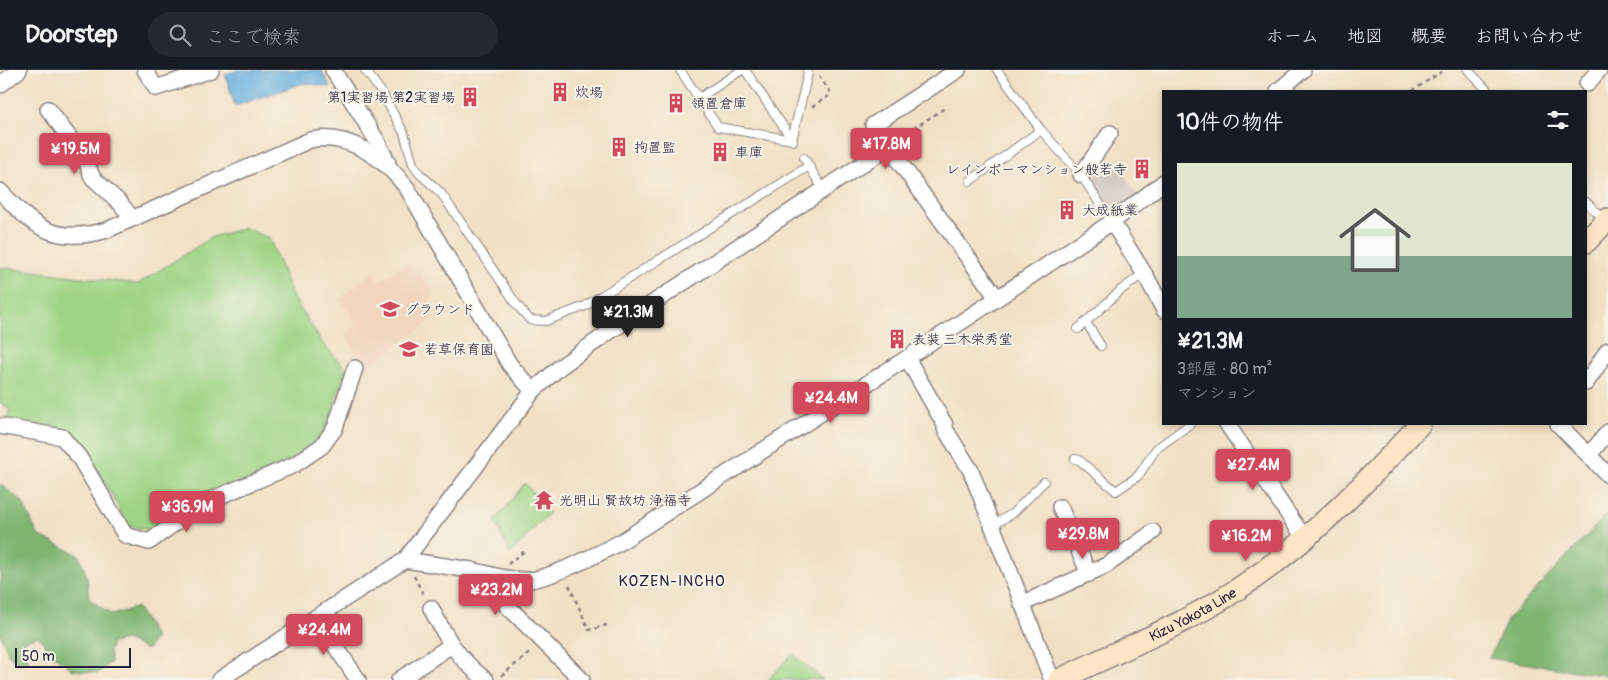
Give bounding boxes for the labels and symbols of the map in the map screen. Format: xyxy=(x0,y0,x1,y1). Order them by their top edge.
building icon: 炊場 xyxy=(549,81,571,103)
place label: 炊場 xyxy=(575,84,603,101)
building icon: 第1実習場 第2実習場 xyxy=(459,86,481,108)
place label: 第1実習場 第2実習場 xyxy=(327,89,455,106)
building icon: 領置倉庫 xyxy=(665,92,687,114)
place label: 領置倉庫 xyxy=(691,95,747,112)
pin: ¥17.8M xyxy=(845,128,927,170)
pin: ¥19.5M xyxy=(34,132,116,175)
building icon: 拘置監 xyxy=(608,136,630,158)
place label: 拘置監 xyxy=(634,139,676,156)
building icon: 車庫 xyxy=(709,141,731,163)
place label: 車庫 xyxy=(735,144,763,161)
building icon: レインボーマンション般若寺 xyxy=(1131,158,1153,180)
place label: レインボーマンション般若寺 xyxy=(946,161,1127,178)
building icon: 大成紙業 xyxy=(1056,199,1078,221)
place label: 大成紙業 xyxy=(1082,202,1138,219)
pin: ¥21.3M xyxy=(587,296,669,338)
school or university icon: グラウンド xyxy=(379,298,401,320)
place label: グラウンド xyxy=(405,301,475,318)
building icon: 表装 三木栄秀堂 xyxy=(886,328,908,350)
place label: 表装 三木栄秀堂 xyxy=(912,331,1013,348)
school or university icon: 若草保育園 xyxy=(398,338,420,360)
place label: 若草保育園 xyxy=(424,341,494,358)
pin: ¥24.4M xyxy=(790,382,872,424)
pin: ¥27.4M xyxy=(1212,448,1294,491)
temple icon: 光明山 賢故坊 浄福寺 xyxy=(533,489,555,511)
pin: ¥36.9M xyxy=(146,490,228,533)
place label: 光明山 賢故坊 浄福寺 xyxy=(559,492,691,509)
pin: ¥29.8M xyxy=(1042,518,1124,560)
pin: ¥16.2M xyxy=(1205,520,1287,562)
district label: KOZEN-INCHO xyxy=(618,572,726,591)
pin: ¥23.2M xyxy=(455,574,537,616)
street label: Kizu Yokota Line xyxy=(1147,584,1240,645)
pin: ¥24.4M xyxy=(283,614,365,656)
scale bar xyxy=(15,645,131,668)

